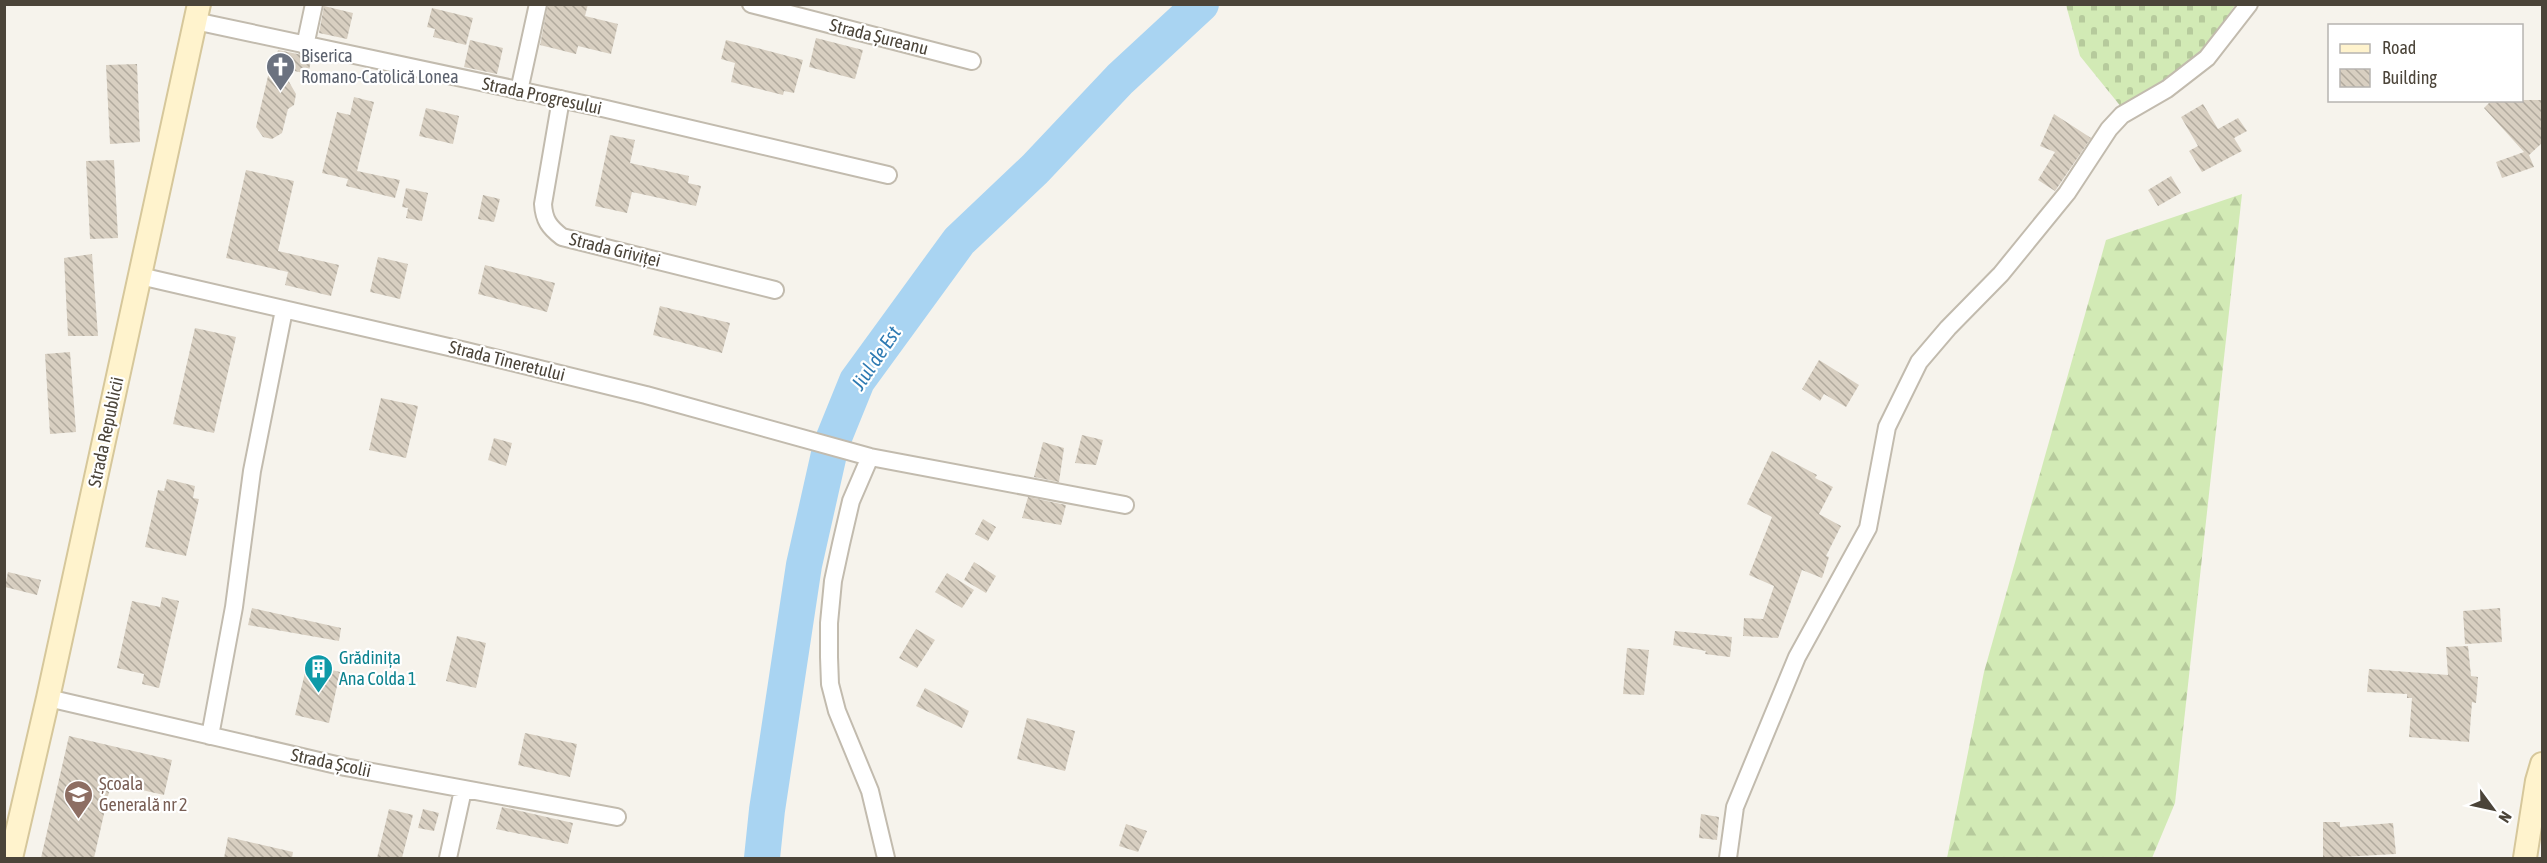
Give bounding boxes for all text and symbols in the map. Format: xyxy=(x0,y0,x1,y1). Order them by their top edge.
street label: Strada Șureanu xyxy=(828,14,931,59)
legend xyxy=(2328,24,2523,102)
text: Road xyxy=(2382,37,2416,58)
place label: Biserica Romano-Catolică Lonea xyxy=(301,45,459,87)
church icon: Biserica Romano-Catolică Lonea xyxy=(264,50,296,92)
text: Building xyxy=(2382,67,2437,88)
street label: Strada Progresului xyxy=(480,73,604,118)
street label: Strada Griviței xyxy=(567,228,663,271)
water label: Jiul de Est xyxy=(846,322,905,395)
street label: Strada Tineretului xyxy=(447,336,567,385)
street label: Strada Republicii xyxy=(84,375,127,489)
place label: Grădinița Ana Colda 1 xyxy=(339,647,416,689)
building icon: Grădinița Ana Colda 1 xyxy=(302,652,334,694)
street label: Strada Școlii xyxy=(289,744,373,781)
place label: Școala Generală nr 2 xyxy=(99,773,188,815)
school or university icon: Școala Generală nr 2 xyxy=(62,778,94,820)
north arrow xyxy=(2463,779,2523,839)
text: N xyxy=(2495,808,2516,826)

